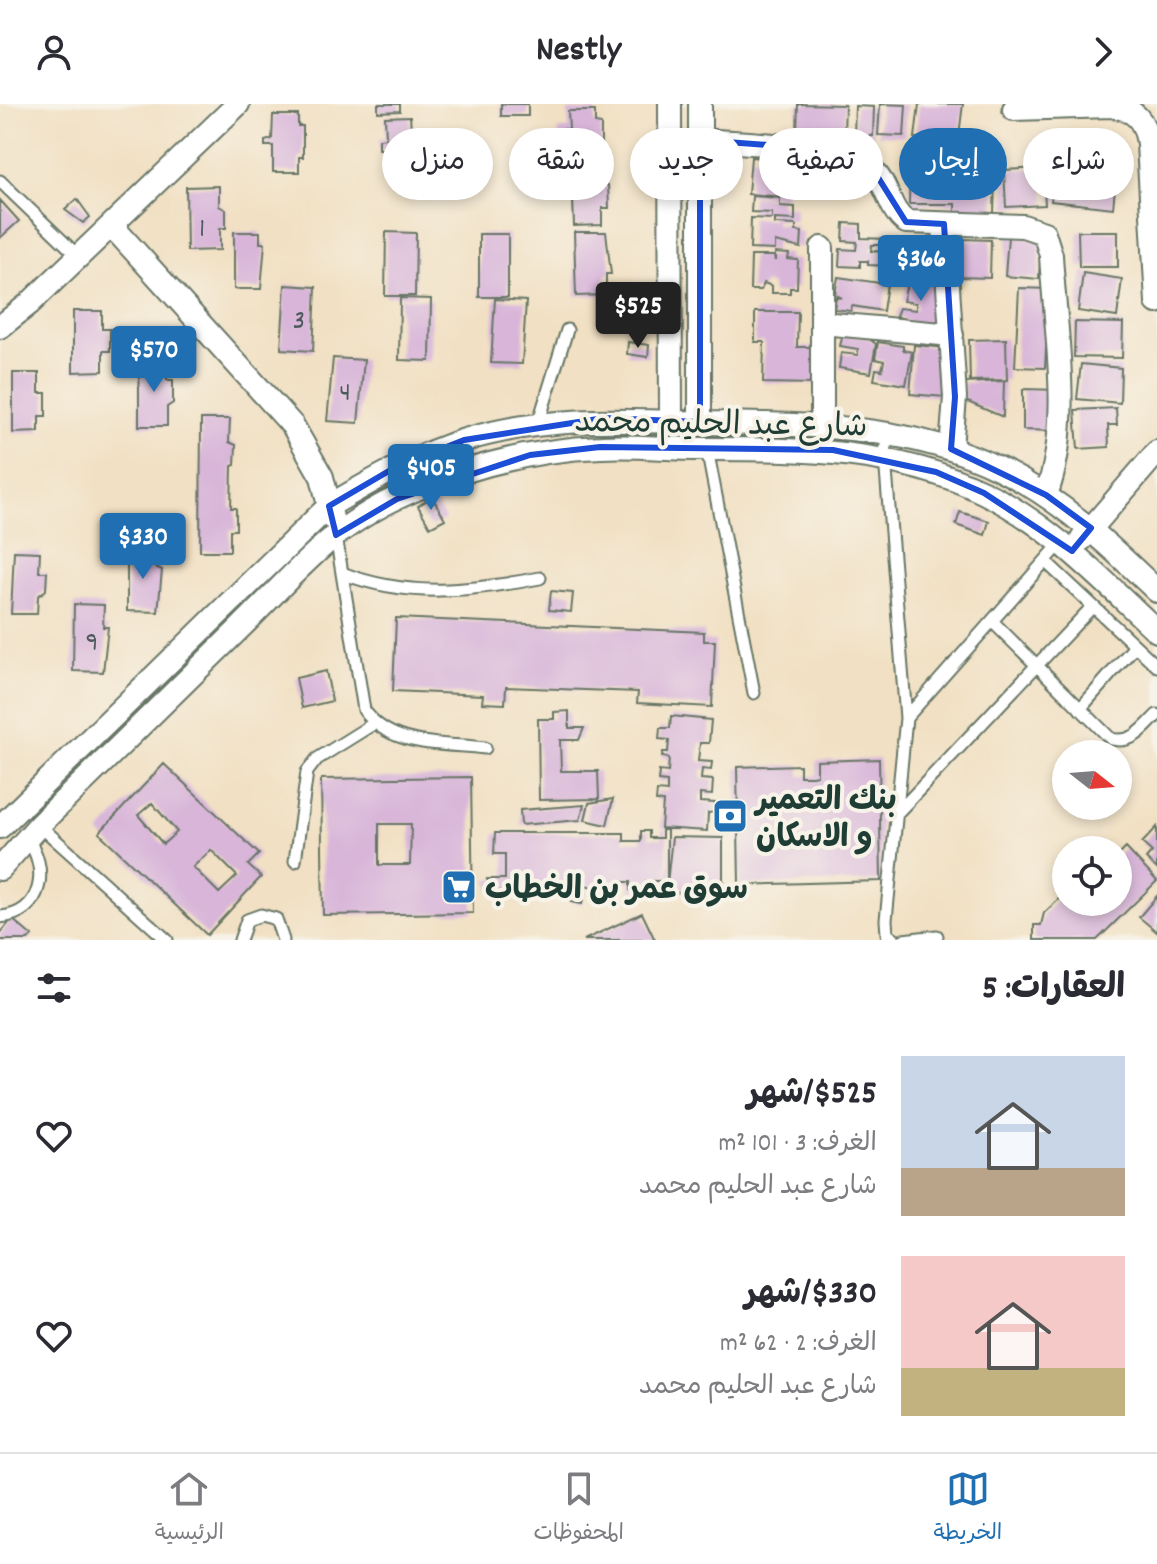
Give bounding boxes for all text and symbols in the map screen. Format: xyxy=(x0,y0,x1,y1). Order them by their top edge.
text: Nestly xyxy=(536,26,621,78)
icon: person xyxy=(32,30,76,74)
icon: forward xyxy=(1081,30,1125,74)
chip: منزل xyxy=(382,128,493,200)
chip: شقة xyxy=(509,128,614,200)
chip: جديد xyxy=(630,128,743,200)
chip: تصفية xyxy=(759,128,883,200)
chip: إيجار xyxy=(899,128,1007,200)
chip: شراء xyxy=(1023,128,1134,200)
house number: 1 xyxy=(199,211,205,251)
pin: $366 xyxy=(874,235,968,303)
text: $366 xyxy=(896,242,946,279)
pin: $525 xyxy=(591,282,685,350)
text: $525 xyxy=(614,289,662,326)
house number: 3 xyxy=(293,303,305,343)
pin: $570 xyxy=(107,326,201,394)
text: $570 xyxy=(129,333,179,370)
house number: 4 xyxy=(339,375,351,415)
street label: شارع عبد الحليم محمد xyxy=(574,401,868,453)
pin: $405 xyxy=(384,444,478,512)
text: $405 xyxy=(406,451,456,488)
pin: $330 xyxy=(96,513,190,581)
text: $330 xyxy=(118,520,168,557)
house number: 9 xyxy=(86,625,98,665)
north arrow xyxy=(1052,740,1132,820)
map controls xyxy=(1052,740,1132,916)
place label: بنك التعمير و الاسكان xyxy=(753,780,897,863)
bank icon: بنك التعمير و الاسكان xyxy=(711,797,749,835)
button: locate xyxy=(1052,836,1132,916)
supermarket icon: سوق عمر بن الخطاب xyxy=(440,868,478,906)
place label: سوق عمر بن الخطاب xyxy=(485,869,748,915)
icon: filters xyxy=(32,966,76,1010)
text: العقارات: 5 xyxy=(982,966,1125,1015)
text: $525/شهر xyxy=(747,1071,877,1120)
icon: home xyxy=(965,1088,1061,1184)
icon: heart xyxy=(32,1114,76,1158)
text: الغرف: 3 · 101 m² xyxy=(718,1126,877,1163)
text: شارع عبد الحليم محمد xyxy=(639,1169,877,1206)
text: $330/شهر xyxy=(745,1271,877,1320)
icon: home xyxy=(965,1288,1061,1384)
icon: heart xyxy=(32,1314,76,1358)
text: الغرف: 2 · 62 m² xyxy=(720,1326,877,1363)
text: شارع عبد الحليم محمد xyxy=(639,1369,877,1406)
tab: الرئيسية xyxy=(155,1467,224,1551)
tab: المحفوظات xyxy=(533,1467,624,1551)
tab: الخريطة xyxy=(934,1467,1002,1551)

